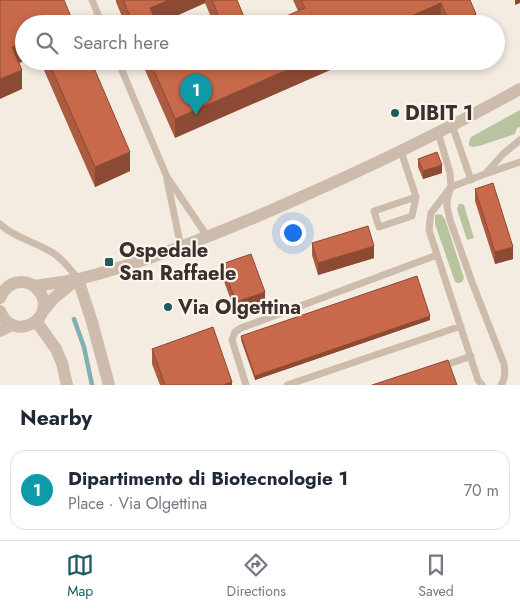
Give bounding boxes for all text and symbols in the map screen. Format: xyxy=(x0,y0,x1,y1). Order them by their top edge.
search box xyxy=(15,15,505,70)
icon: search xyxy=(33,29,61,57)
text: Search here xyxy=(73,29,169,56)
pin: 1 xyxy=(180,74,212,115)
place label: DIBIT 1 xyxy=(405,99,473,128)
marker: DIBIT 1 xyxy=(389,107,401,119)
your location xyxy=(280,220,306,246)
place label: Ospedale San Raffaele xyxy=(119,236,236,288)
marker: Ospedale San Raffaele xyxy=(103,256,115,268)
place label: Via Olgettina xyxy=(177,293,301,322)
marker: Via Olgettina xyxy=(162,301,174,313)
text: Nearby xyxy=(20,403,92,433)
text: Dipartimento di Biotecnologie 1 xyxy=(68,465,348,492)
text: 1 xyxy=(33,479,41,502)
text: 70 m xyxy=(464,479,499,502)
text: Place · Via Olgettina xyxy=(68,492,207,515)
tab: Map xyxy=(66,551,94,601)
tab: Directions xyxy=(227,551,286,601)
tab: Saved xyxy=(418,551,454,601)

